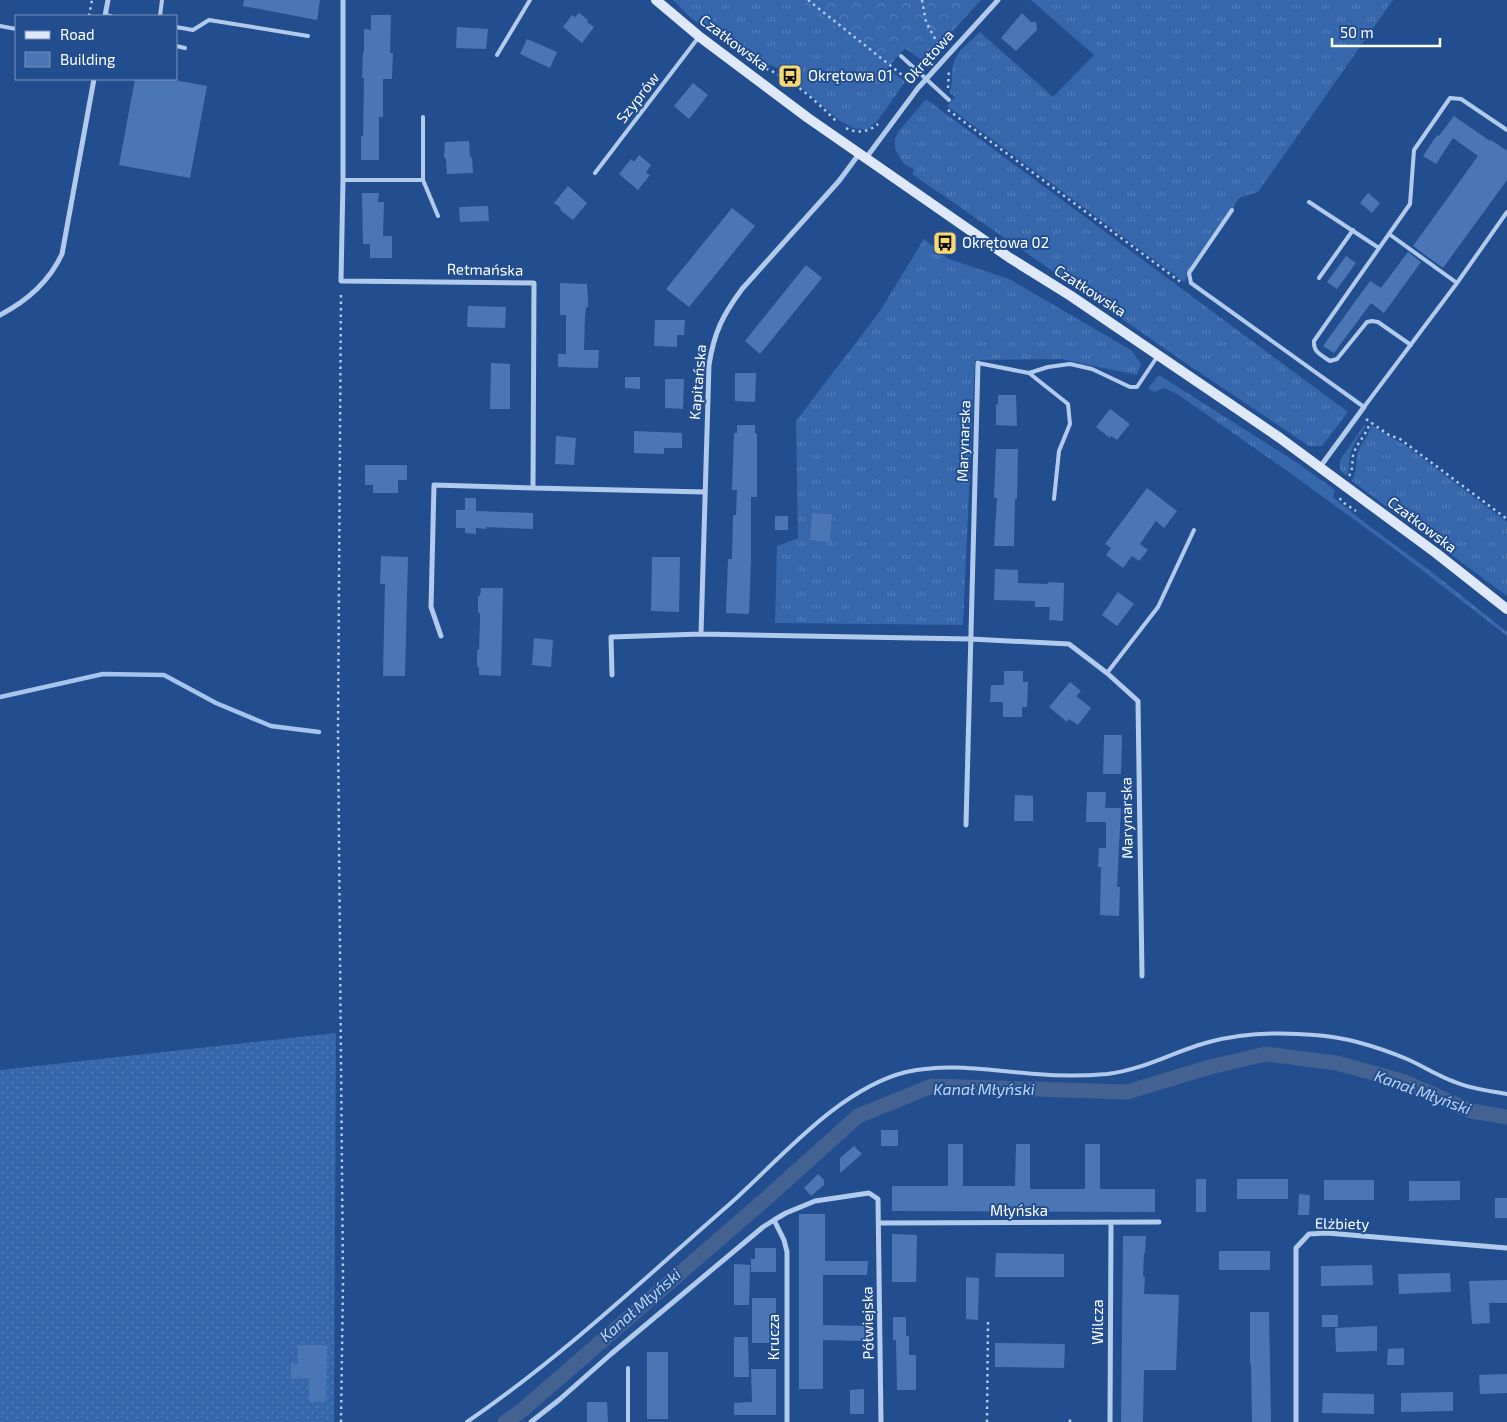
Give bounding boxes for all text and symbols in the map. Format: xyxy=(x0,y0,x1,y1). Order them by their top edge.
street label: Czatkowska xyxy=(696,10,773,74)
legend xyxy=(15,15,178,80)
scale bar xyxy=(1332,15,1440,47)
text: 50 m xyxy=(1340,23,1374,41)
text: Road xyxy=(60,25,95,43)
street label: Okrętowa xyxy=(899,26,957,87)
text: Building xyxy=(60,50,116,68)
bus stop icon: Okrętowa 01 xyxy=(777,63,803,89)
place label: Okrętowa 01 xyxy=(808,66,893,84)
street label: Szyprów xyxy=(612,68,663,126)
bus stop icon: Okrętowa 02 xyxy=(932,230,958,256)
place label: Okrętowa 02 xyxy=(962,233,1049,251)
street label: Retmańska xyxy=(447,259,523,279)
street label: Czatkowska xyxy=(1051,260,1130,320)
street label: Kapitańska xyxy=(685,343,709,420)
street label: Marynarska xyxy=(953,400,973,482)
street label: Czatkowska xyxy=(1384,492,1461,556)
street label: Marynarska xyxy=(1116,777,1136,859)
water label: Kanał Młyński xyxy=(1372,1065,1474,1119)
water label: Kanał Młyński xyxy=(933,1079,1035,1099)
street label: Młyńska xyxy=(990,1201,1048,1219)
street label: Elżbiety xyxy=(1315,1214,1369,1232)
water label: Kanał Młyński xyxy=(595,1264,685,1346)
street label: Półwiejska xyxy=(857,1286,878,1360)
street label: Wilcza xyxy=(1088,1299,1106,1345)
street label: Krucza xyxy=(764,1314,782,1360)

